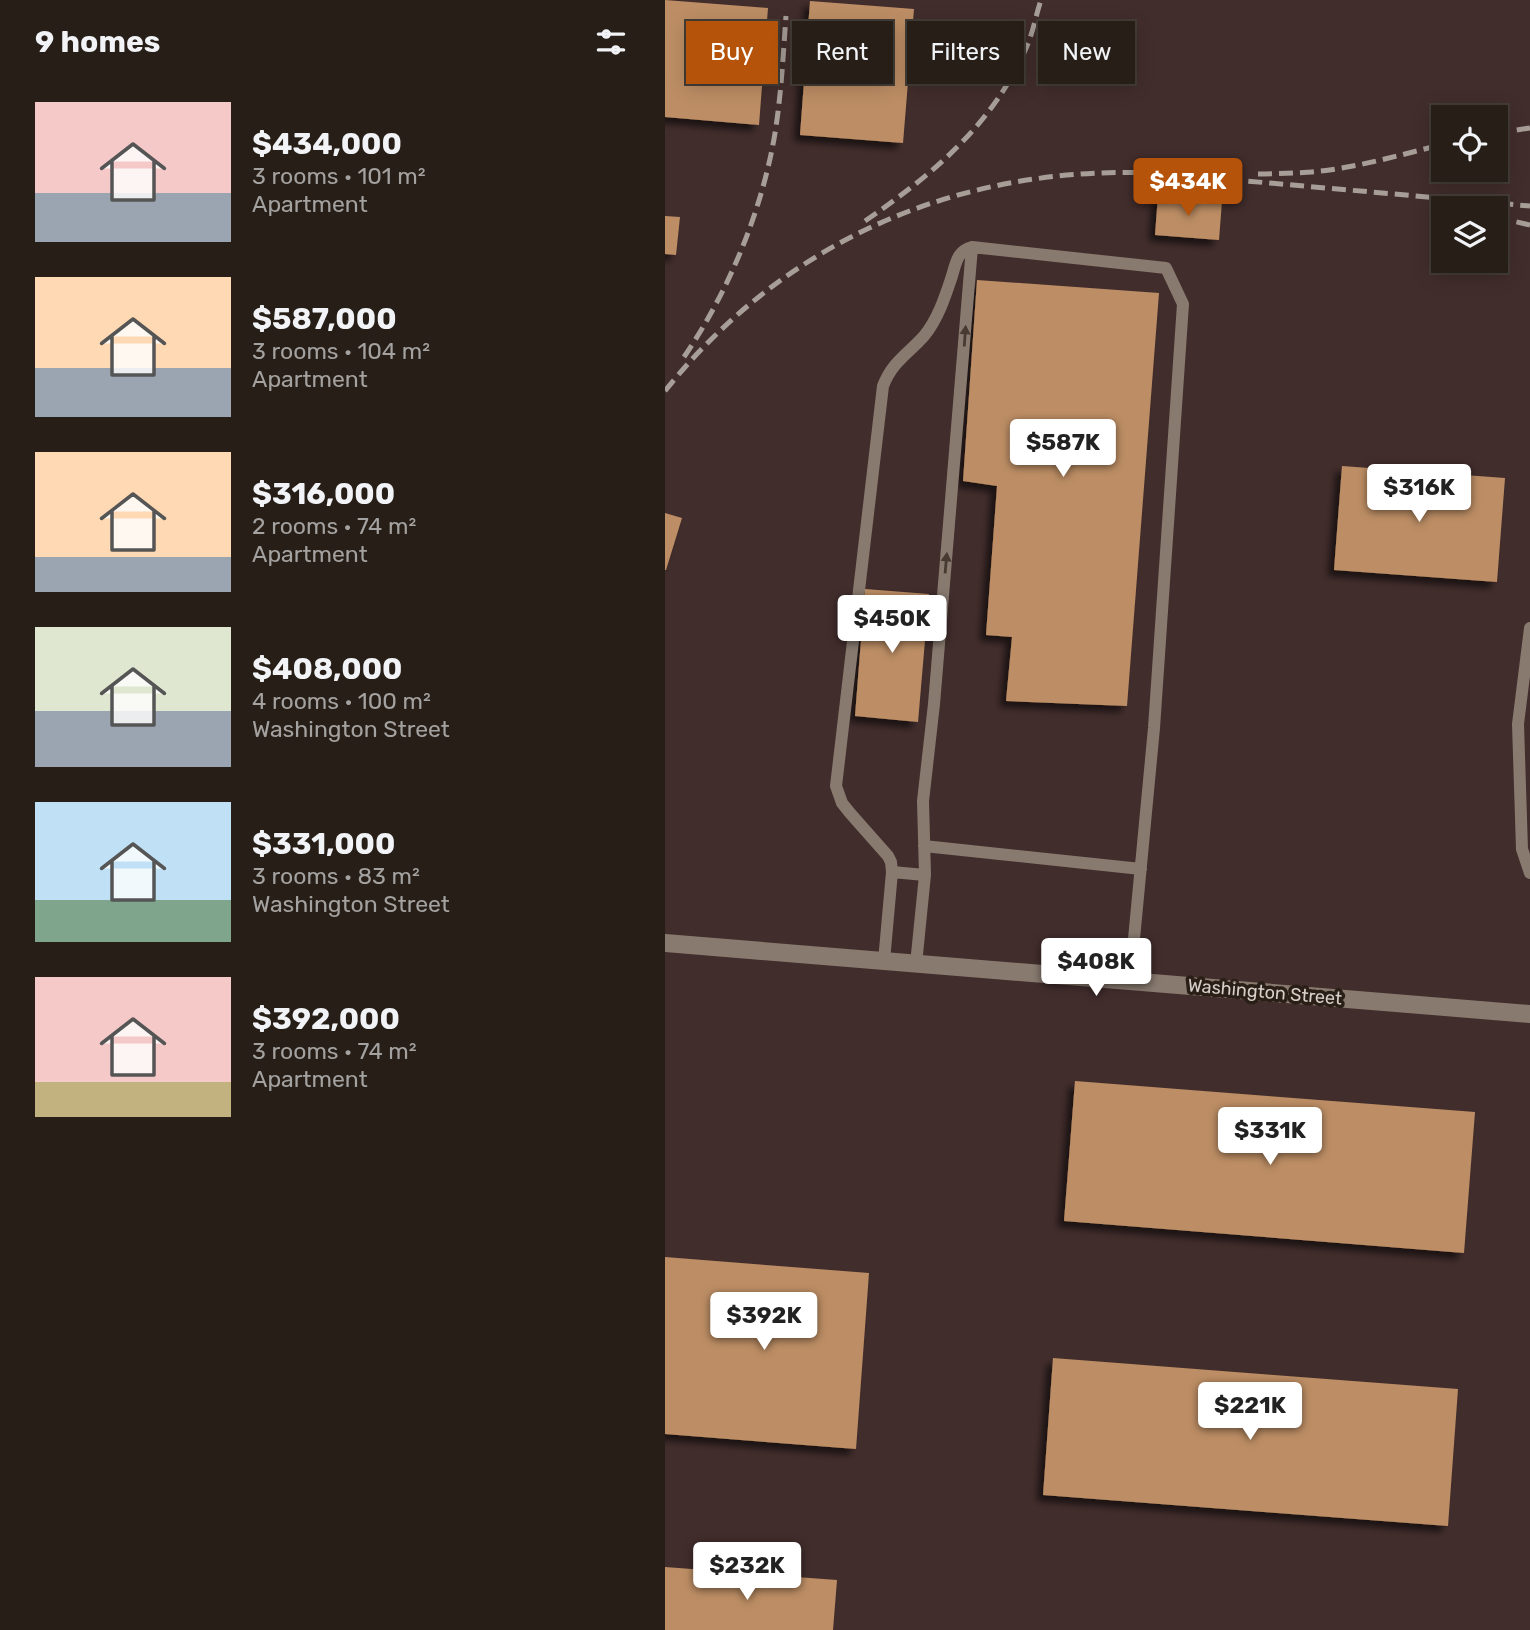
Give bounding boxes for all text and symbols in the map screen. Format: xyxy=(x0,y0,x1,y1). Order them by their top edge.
chip: Buy xyxy=(686,21,778,84)
chip: Rent xyxy=(792,21,893,84)
chip: Filters xyxy=(907,21,1024,84)
chip: New xyxy=(1038,21,1135,84)
icon: filters xyxy=(592,23,630,61)
text: 9 homes xyxy=(35,24,160,60)
map controls xyxy=(1431,105,1508,273)
button: locate xyxy=(1431,105,1508,182)
text: $434,000 xyxy=(252,126,402,162)
icon: home xyxy=(91,130,175,214)
pin: $434K xyxy=(1139,158,1237,218)
text: 3 rooms · 101 m² xyxy=(252,162,426,190)
text: $434K xyxy=(1149,167,1227,195)
text: Apartment xyxy=(252,190,368,218)
button: layers xyxy=(1431,196,1508,273)
text: $587,000 xyxy=(252,301,397,337)
icon: home xyxy=(91,305,175,389)
one-way arrow xyxy=(960,325,971,347)
text: 3 rooms · 104 m² xyxy=(252,337,430,365)
text: Apartment xyxy=(252,365,368,393)
pin: $587K xyxy=(1014,420,1112,479)
text: $587K xyxy=(1026,428,1100,456)
pin: $316K xyxy=(1370,464,1468,524)
text: $316K xyxy=(1383,473,1455,501)
text: $316,000 xyxy=(252,476,395,512)
icon: home xyxy=(91,480,175,564)
text: 2 rooms · 74 m² xyxy=(252,512,416,540)
text: Apartment xyxy=(252,540,368,568)
one-way arrow xyxy=(941,552,952,574)
pin: $450K xyxy=(843,596,941,655)
text: $450K xyxy=(854,604,930,632)
text: $408,000 xyxy=(252,651,402,687)
icon: home xyxy=(91,655,175,739)
text: 4 rooms · 100 m² xyxy=(252,687,431,715)
text: Washington Street xyxy=(252,715,450,743)
text: $331,000 xyxy=(252,826,395,862)
icon: home xyxy=(91,830,175,914)
text: 3 rooms · 83 m² xyxy=(252,862,420,890)
text: Washington Street xyxy=(252,890,450,918)
pin: $408K xyxy=(1047,939,1145,998)
text: $408K xyxy=(1057,947,1135,975)
street label: Washington Street xyxy=(1187,974,1343,1010)
text: $392,000 xyxy=(252,1001,400,1037)
icon: home xyxy=(91,1005,175,1089)
text: 3 rooms · 74 m² xyxy=(252,1037,417,1065)
text: Apartment xyxy=(252,1065,368,1093)
pin: $331K xyxy=(1221,1108,1319,1167)
text: $331K xyxy=(1234,1116,1306,1144)
pin: $392K xyxy=(715,1292,813,1352)
text: $392K xyxy=(726,1301,802,1329)
pin: $221K xyxy=(1201,1382,1299,1442)
text: $221K xyxy=(1214,1391,1286,1419)
pin: $232K xyxy=(698,1542,796,1602)
text: $232K xyxy=(709,1551,785,1579)

